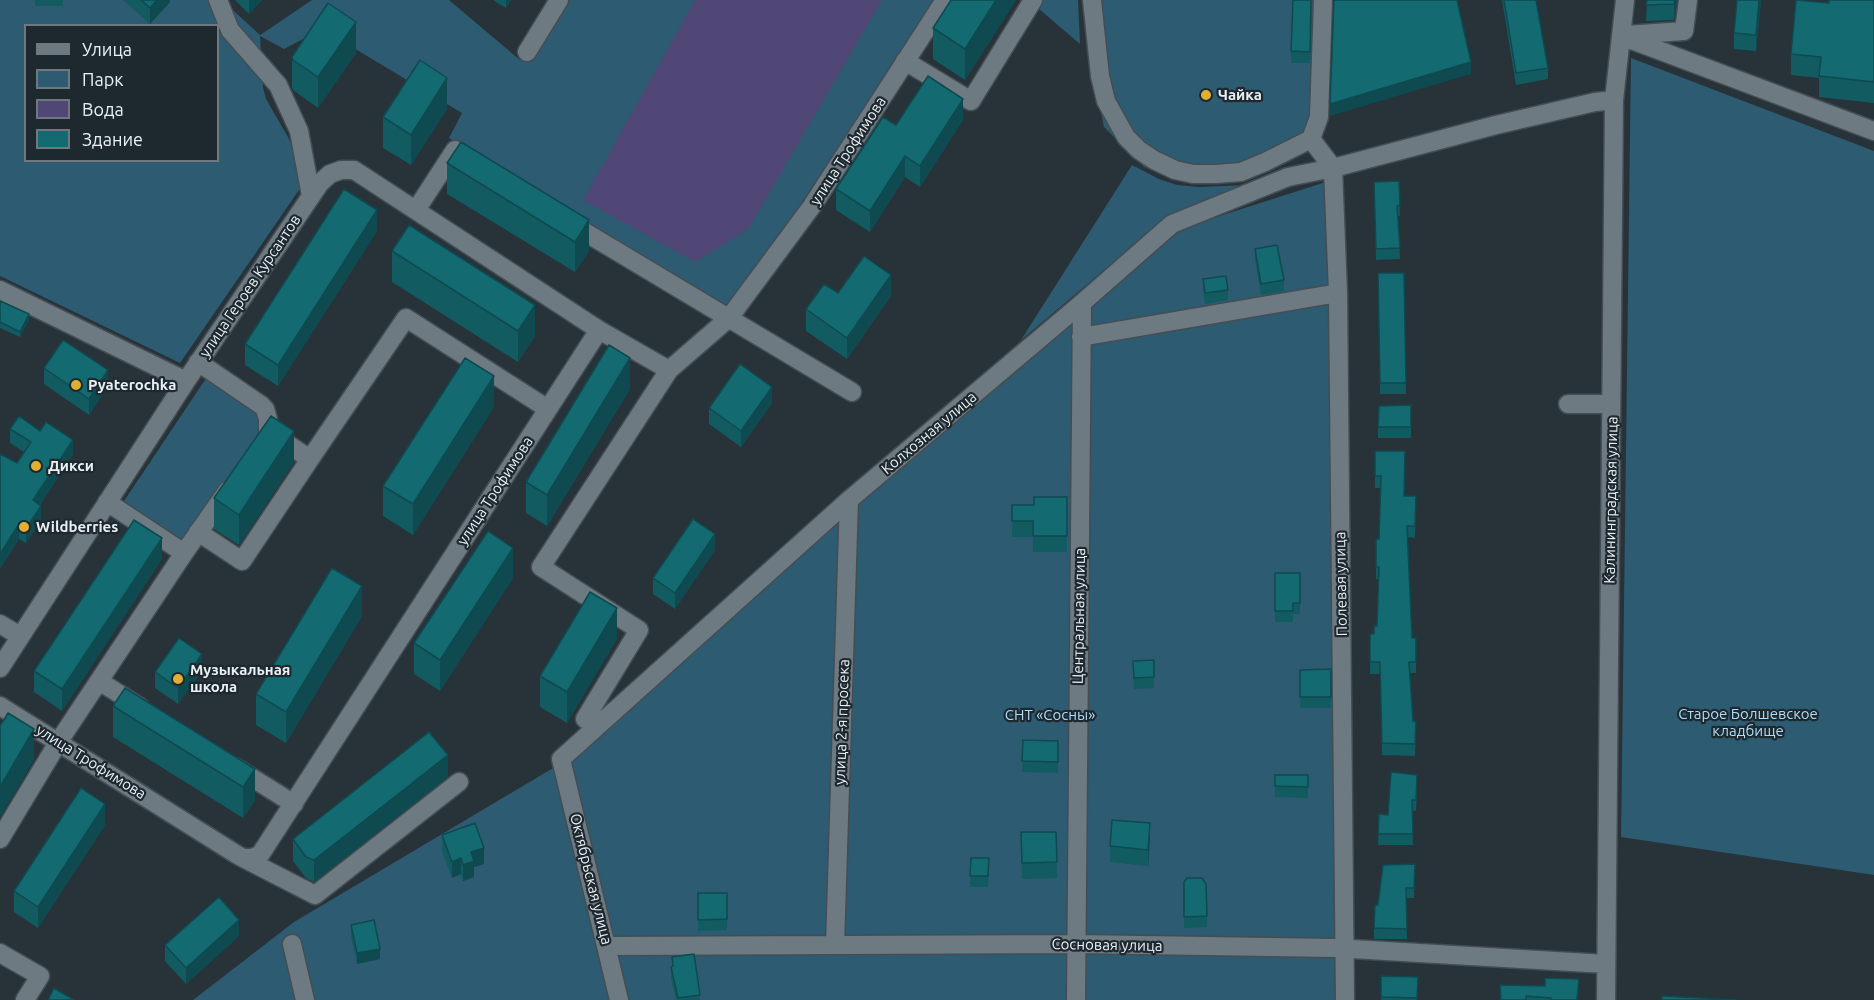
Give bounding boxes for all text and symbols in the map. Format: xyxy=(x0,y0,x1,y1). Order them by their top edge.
legend xyxy=(24,24,219,162)
text: Улица xyxy=(82,39,132,59)
text: Парк xyxy=(82,69,123,89)
place label: Чайка xyxy=(1218,86,1262,104)
marker: Чайка xyxy=(1199,88,1213,102)
street label: улица Трофимова xyxy=(806,93,890,209)
text: Вода xyxy=(82,99,124,119)
text: Здание xyxy=(82,129,143,149)
street label: улица Героев Курсантов xyxy=(196,211,304,361)
place label: Pyaterochka xyxy=(88,376,176,394)
marker: Pyaterochka xyxy=(69,378,83,392)
street label: Колхозная улица xyxy=(878,388,980,478)
street label: Калининградская улица xyxy=(1601,416,1621,584)
street label: улица Трофимова xyxy=(453,433,537,549)
place label: Дикси xyxy=(48,457,94,475)
marker: Дикси xyxy=(29,459,43,473)
place label: Wildberries xyxy=(36,518,118,536)
marker: Wildberries xyxy=(17,520,31,534)
street label: Полевая улица xyxy=(1331,531,1351,637)
street label: Центральная улица xyxy=(1069,548,1089,684)
street label: улица 2-я просека xyxy=(831,659,853,785)
place label: Музыкальная школа xyxy=(190,661,290,696)
marker: Музыкальная школа xyxy=(171,672,185,686)
park label: Старое Болшевское кладбище xyxy=(1678,705,1818,740)
park label: СНТ «Сосны» xyxy=(1005,706,1095,724)
street label: улица Трофимова xyxy=(33,721,149,803)
street label: Октябрьская улица xyxy=(566,812,616,946)
street label: Сосновая улица xyxy=(1051,935,1163,955)

